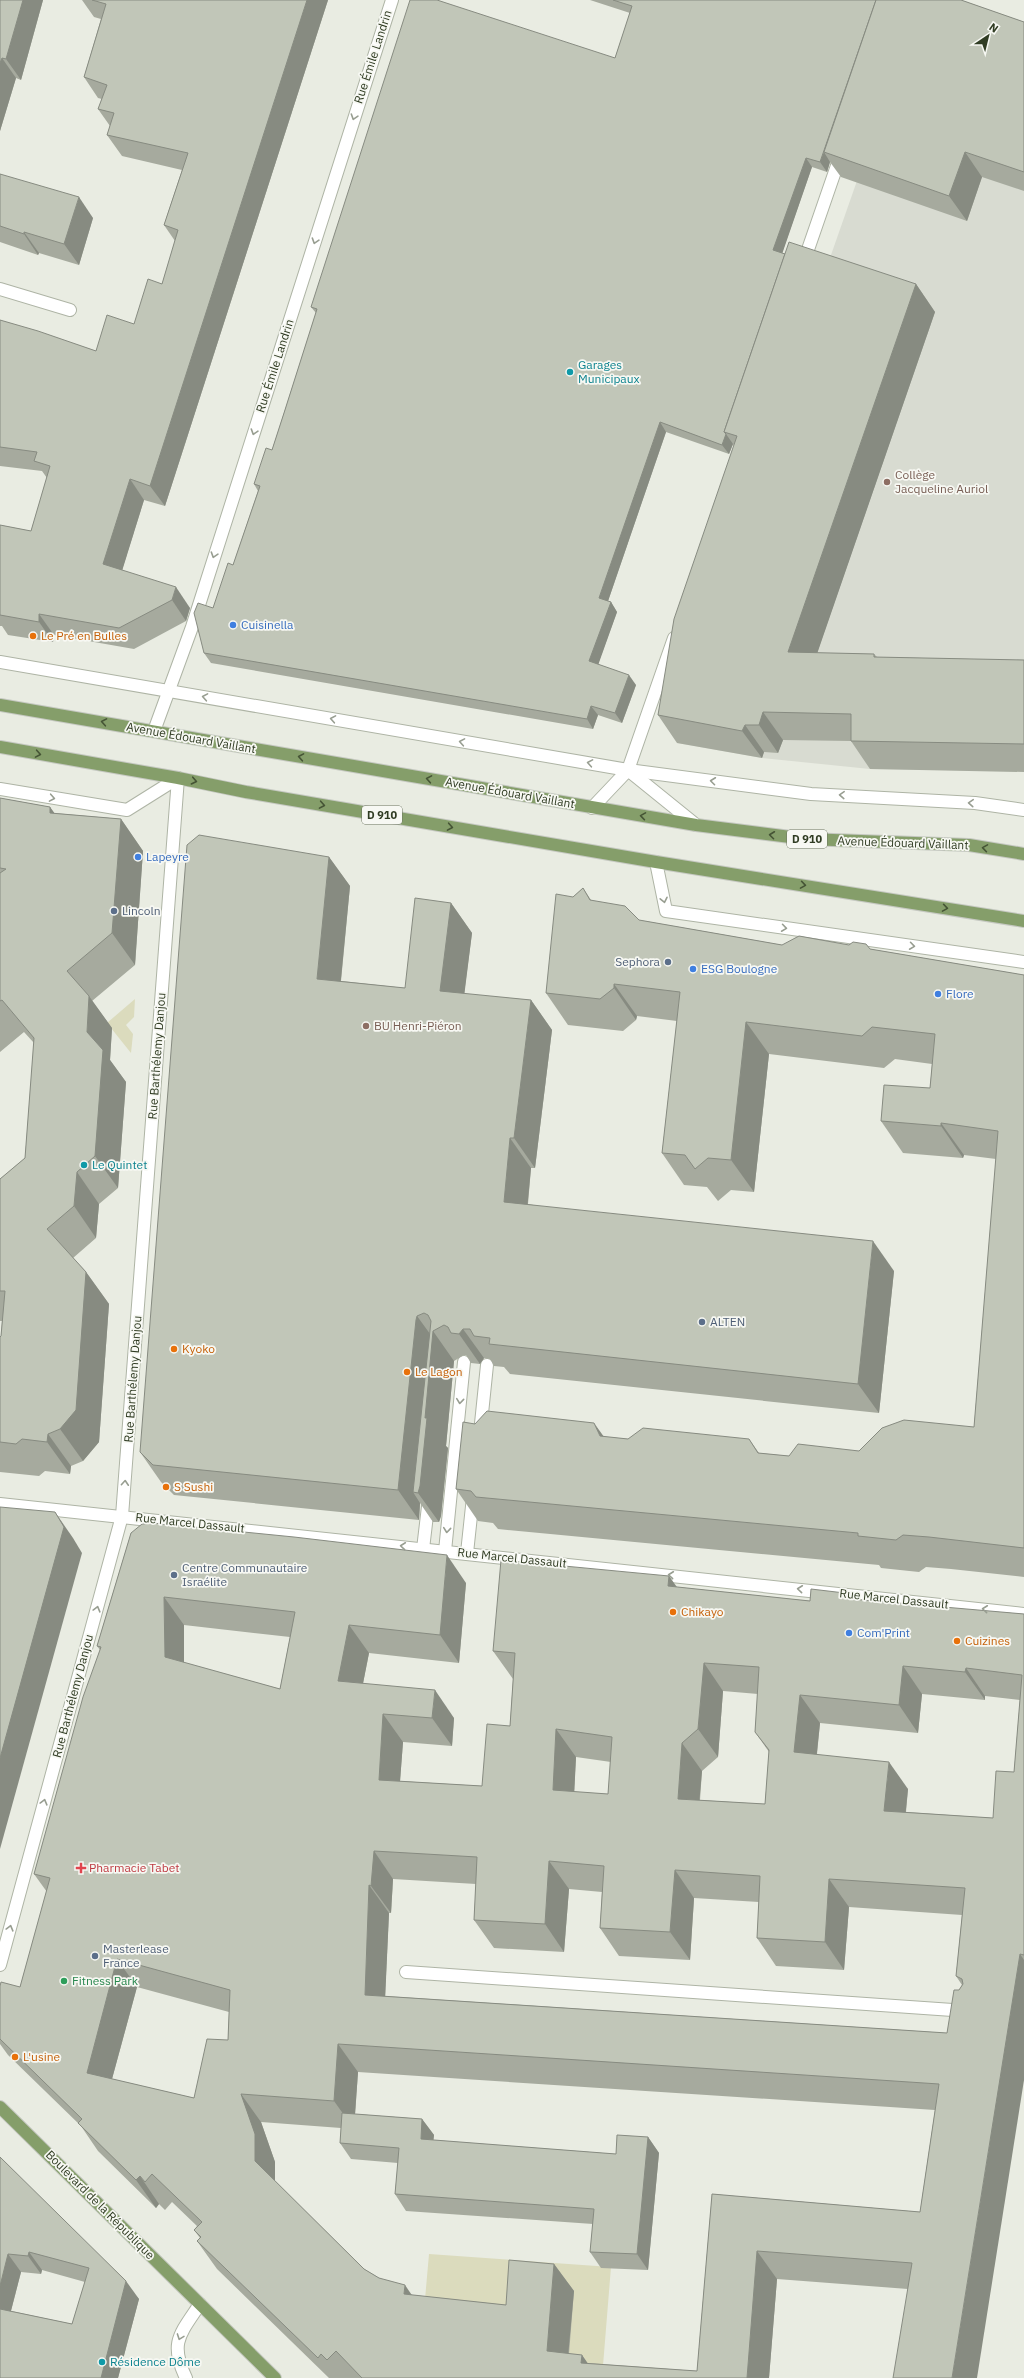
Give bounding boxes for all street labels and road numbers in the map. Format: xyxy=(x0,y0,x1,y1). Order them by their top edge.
street label: Rue Émile Landrin xyxy=(350,8,395,106)
street label: Rue Émile Landrin xyxy=(252,317,297,415)
street label: Avenue Édouard Vaillant xyxy=(125,719,257,756)
street label: Avenue Édouard Vaillant xyxy=(444,774,576,811)
road number: D 910 xyxy=(362,806,402,824)
road number: D 910 xyxy=(787,830,827,848)
street label: Avenue Édouard Vaillant xyxy=(837,833,969,852)
street label: Rue Barthélemy Danjou xyxy=(145,992,168,1120)
street label: Rue Barthélemy Danjou xyxy=(121,1315,144,1443)
street label: Rue Marcel Dassault xyxy=(135,1509,245,1536)
street label: Rue Marcel Dassault xyxy=(457,1544,567,1571)
street label: Rue Marcel Dassault xyxy=(839,1585,949,1612)
street label: Rue Barthélemy Danjou xyxy=(49,1633,96,1759)
street label: Boulevard de la République xyxy=(43,2147,158,2262)

